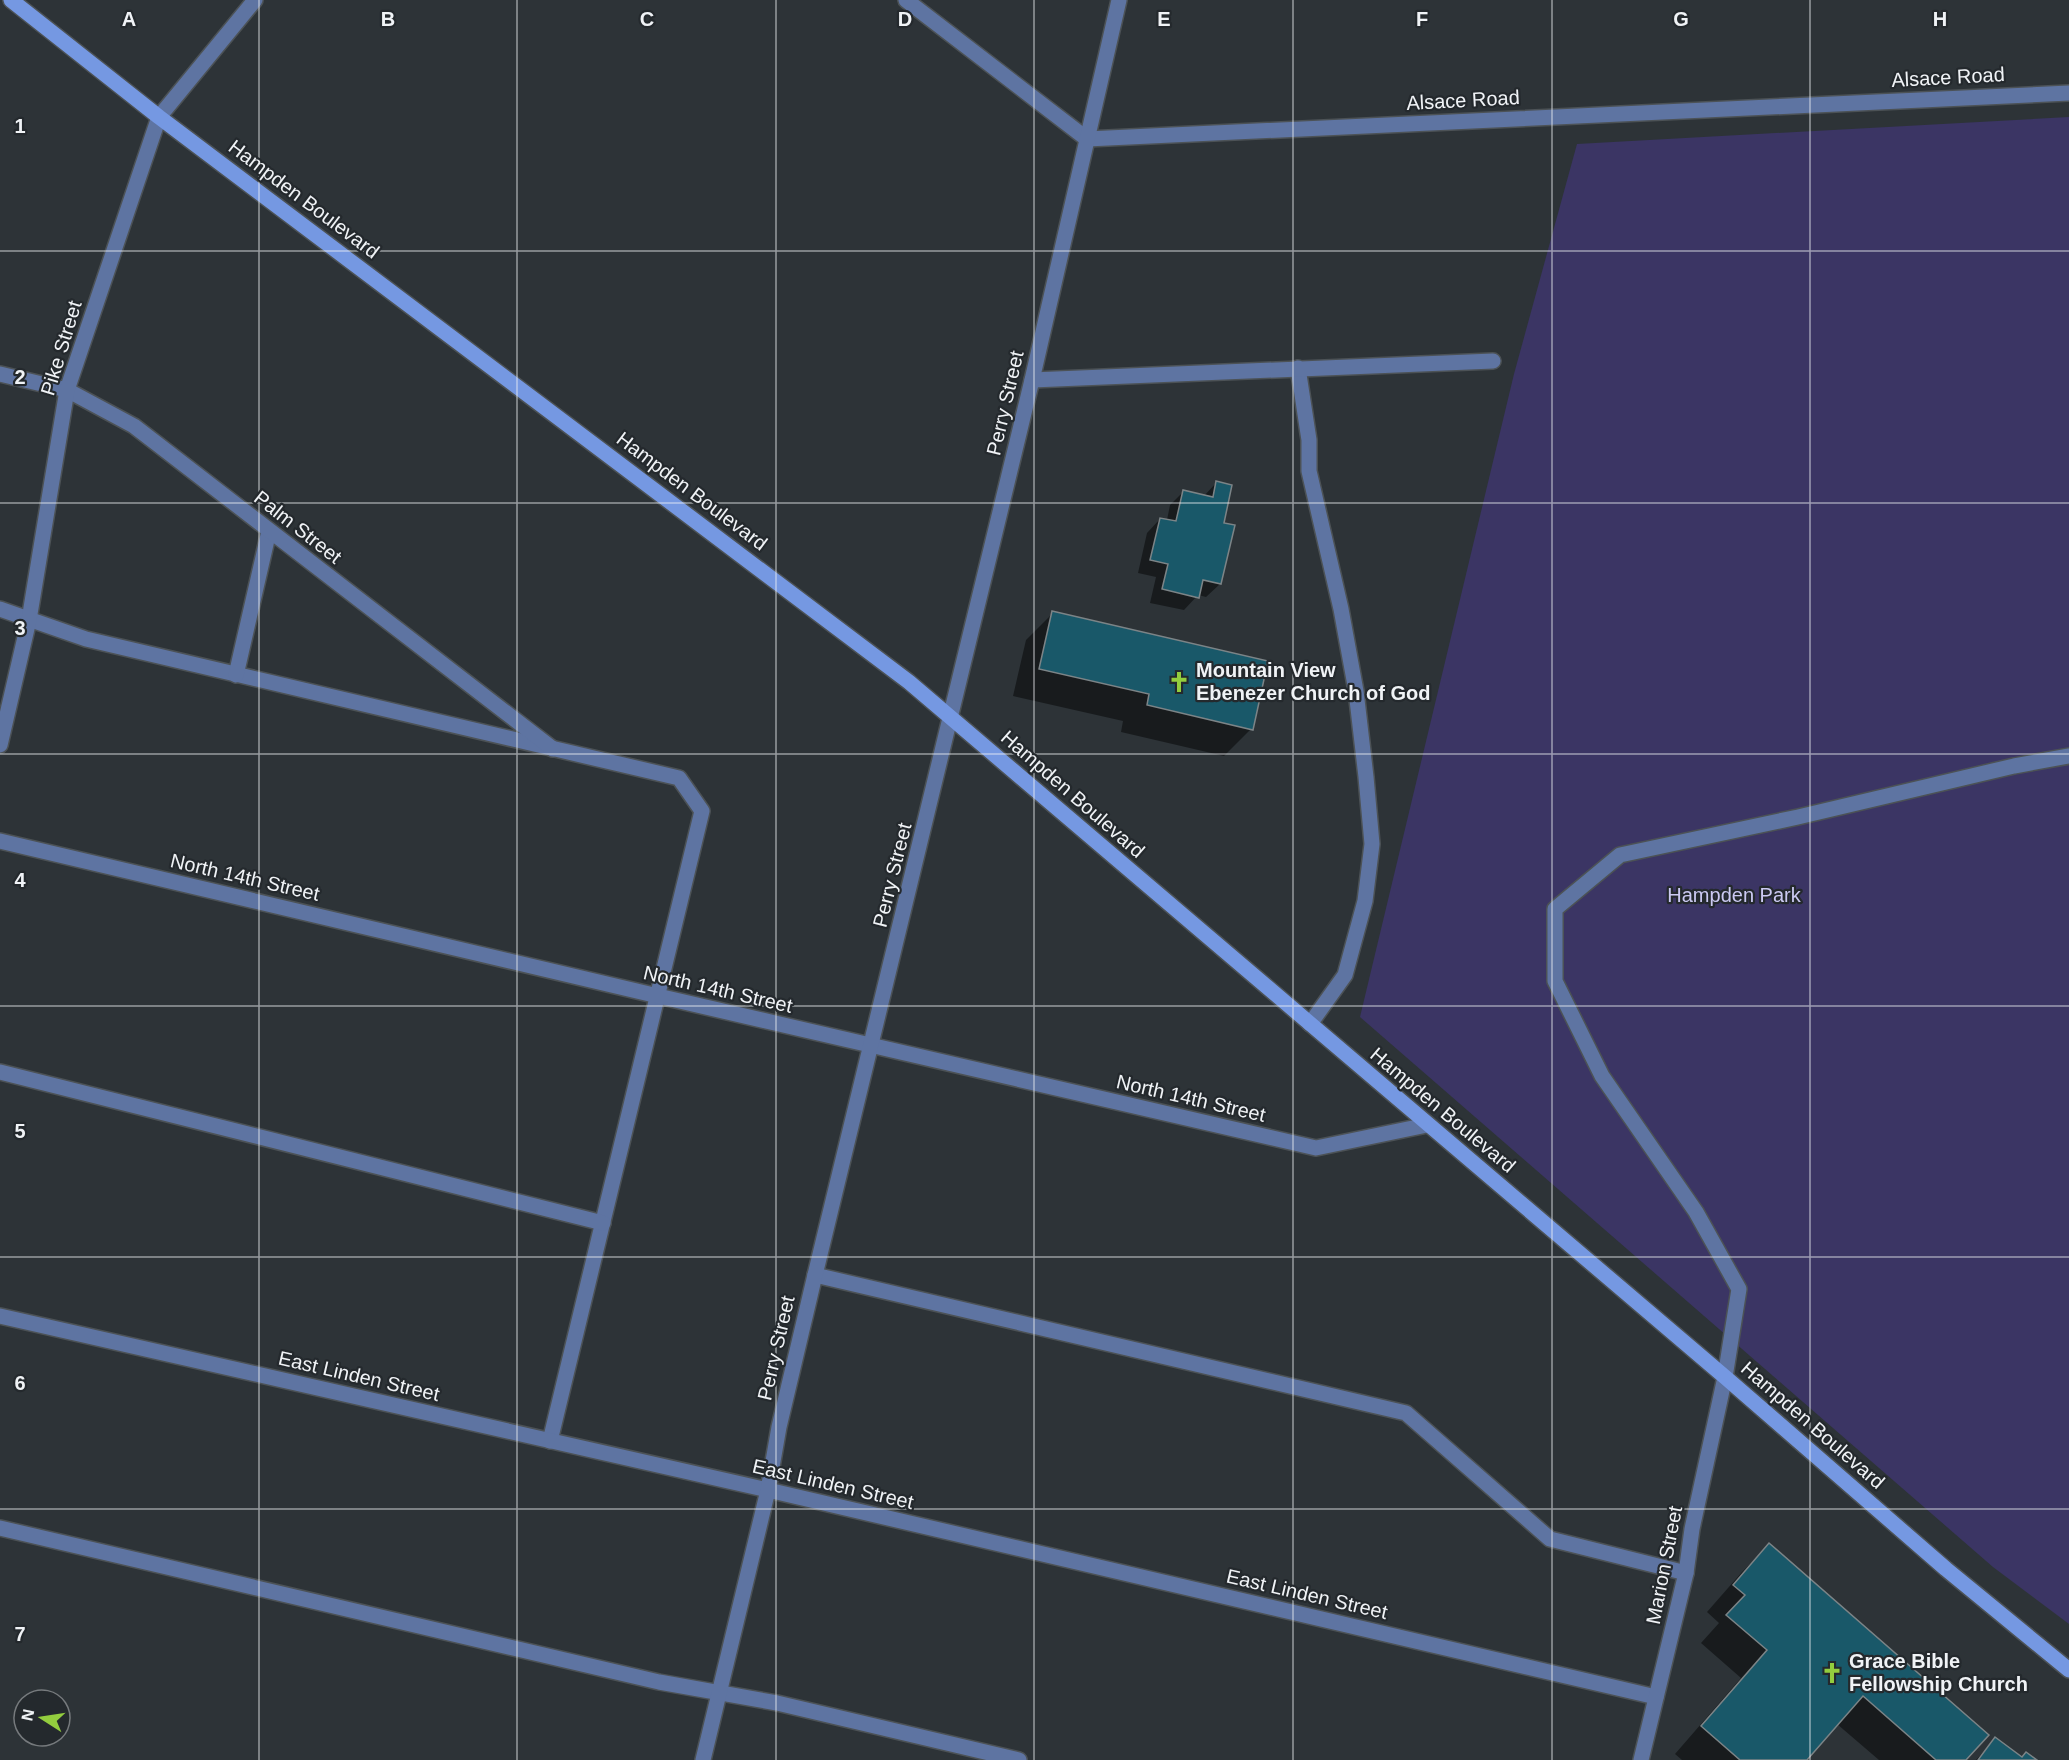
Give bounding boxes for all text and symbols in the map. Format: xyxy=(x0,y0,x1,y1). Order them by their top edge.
text: A xyxy=(122,8,136,30)
text: B xyxy=(381,8,395,30)
text: C xyxy=(640,8,654,30)
text: D xyxy=(898,8,912,30)
text: E xyxy=(1157,8,1171,30)
text: F xyxy=(1416,8,1428,30)
text: G xyxy=(1673,8,1689,30)
text: H xyxy=(1933,8,1947,30)
street label: Alsace Road xyxy=(1891,63,2005,91)
street label: Alsace Road xyxy=(1406,86,1520,114)
text: 1 xyxy=(14,115,26,137)
street label: Hampden Boulevard xyxy=(225,135,383,263)
street label: Pike Street xyxy=(36,298,86,398)
street label: Perry Street xyxy=(982,348,1028,457)
text: 2 xyxy=(14,366,26,388)
street label: Hampden Boulevard xyxy=(613,427,771,555)
street label: Palm Street xyxy=(250,486,346,568)
text: 3 xyxy=(14,617,26,639)
place label: Mountain View Ebenezer Church of God xyxy=(1196,659,1430,704)
church icon: Mountain View Ebenezer Church of God xyxy=(1167,670,1191,694)
street label: Hampden Boulevard xyxy=(997,726,1149,862)
street label: Perry Street xyxy=(868,820,916,929)
street label: North 14th Street xyxy=(168,849,322,905)
text: 4 xyxy=(14,869,26,891)
park label: Hampden Park xyxy=(1667,884,1802,906)
street label: North 14th Street xyxy=(641,961,795,1017)
street label: Hampden Boulevard xyxy=(1366,1043,1520,1177)
street label: North 14th Street xyxy=(1114,1070,1268,1126)
text: 5 xyxy=(14,1120,26,1142)
street label: Perry Street xyxy=(753,1293,799,1402)
street label: East Linden Street xyxy=(276,1347,442,1405)
street label: Hampden Boulevard xyxy=(1737,1357,1889,1493)
text: 6 xyxy=(14,1372,26,1394)
street label: East Linden Street xyxy=(750,1455,916,1513)
street label: Marion Street xyxy=(1642,1504,1686,1626)
street label: East Linden Street xyxy=(1224,1565,1390,1623)
text: 7 xyxy=(14,1623,26,1645)
place label: Grace Bible Fellowship Church xyxy=(1849,1650,2028,1695)
church icon: Grace Bible Fellowship Church xyxy=(1820,1661,1844,1685)
north arrow xyxy=(12,1688,72,1748)
text: N xyxy=(18,1708,37,1722)

